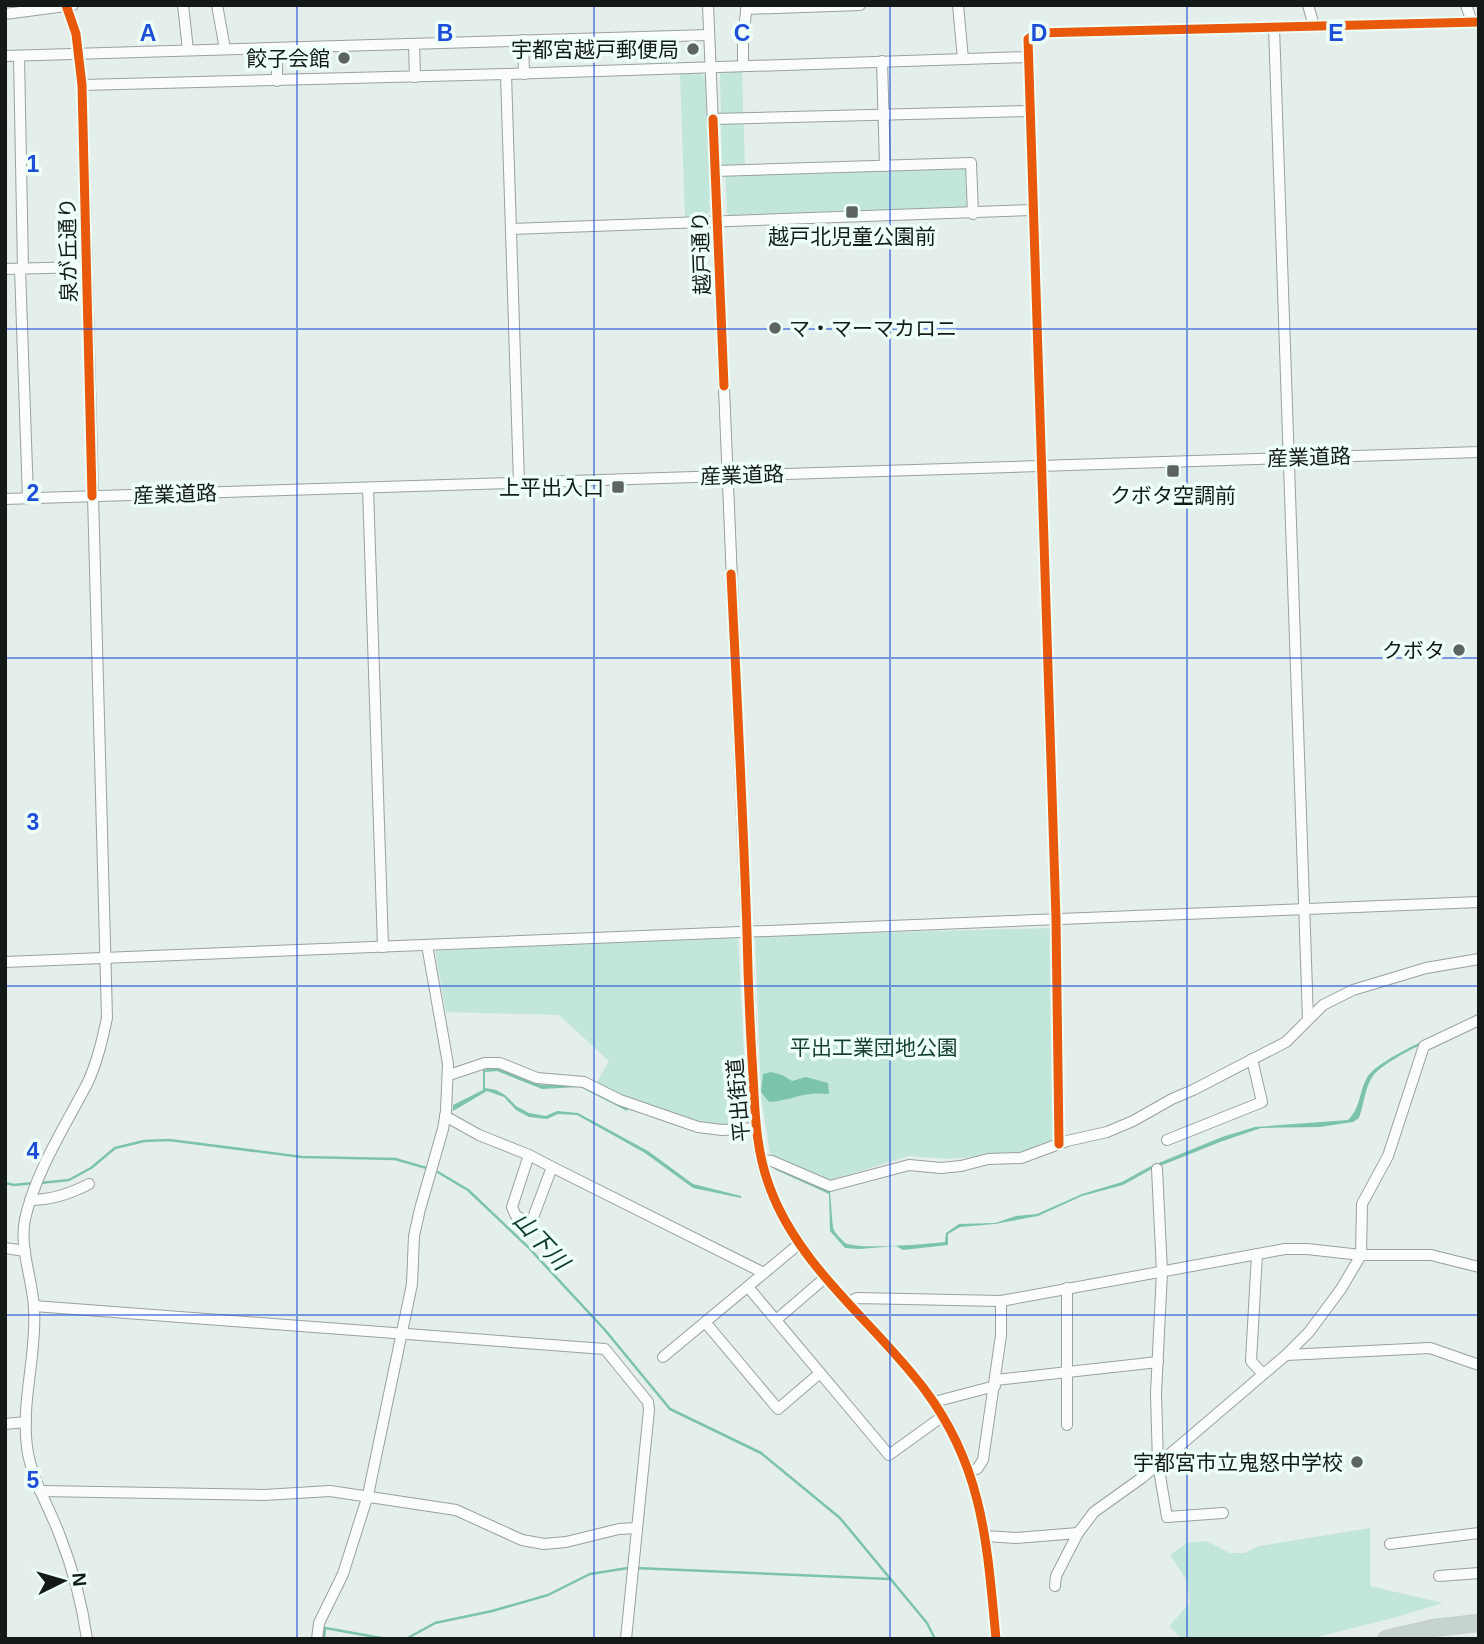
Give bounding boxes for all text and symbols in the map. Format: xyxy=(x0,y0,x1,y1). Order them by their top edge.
text: A xyxy=(140,20,156,46)
text: B xyxy=(437,20,453,46)
text: C xyxy=(734,20,750,46)
text: D xyxy=(1031,20,1047,46)
text: E xyxy=(1328,20,1344,46)
place label: 宇都宮越戸郵便局 xyxy=(511,38,679,61)
marker: 宇都宮越戸郵便局 xyxy=(685,41,701,57)
place label: 餃子会館 xyxy=(246,47,330,70)
marker: 餃子会館 xyxy=(336,50,352,66)
text: 1 xyxy=(27,151,40,177)
street label: 泉が丘通り xyxy=(56,197,80,303)
marker: 越戸北児童公園前 xyxy=(844,204,860,220)
street label: 越戸通り xyxy=(688,211,714,295)
place label: 越戸北児童公園前 xyxy=(768,225,936,248)
place label: マ・マーマカロニ xyxy=(789,317,957,340)
marker: マ・マーマカロニ xyxy=(767,320,783,336)
street label: 産業道路 xyxy=(1267,444,1351,470)
street label: 産業道路 xyxy=(700,462,784,488)
marker: クボタ空調前 xyxy=(1165,463,1181,479)
place label: 上平出入口 xyxy=(499,476,604,499)
marker: 上平出入口 xyxy=(610,479,626,495)
text: 2 xyxy=(27,480,39,506)
street label: 産業道路 xyxy=(133,481,217,507)
place label: クボタ空調前 xyxy=(1110,484,1236,507)
place label: クボタ xyxy=(1382,639,1445,662)
marker: クボタ xyxy=(1451,642,1467,658)
text: 3 xyxy=(27,809,39,835)
park label: 平出工業団地公園 xyxy=(790,1036,958,1059)
street label: 平出街道 xyxy=(723,1057,753,1143)
text: 4 xyxy=(27,1138,40,1164)
water label: 山下川 xyxy=(508,1207,576,1277)
place label: 宇都宮市立鬼怒中学校 xyxy=(1133,1451,1343,1474)
marker: 宇都宮市立鬼怒中学校 xyxy=(1349,1454,1365,1470)
text: 5 xyxy=(27,1467,40,1493)
north arrow xyxy=(28,1546,98,1616)
text: N xyxy=(68,1572,90,1587)

